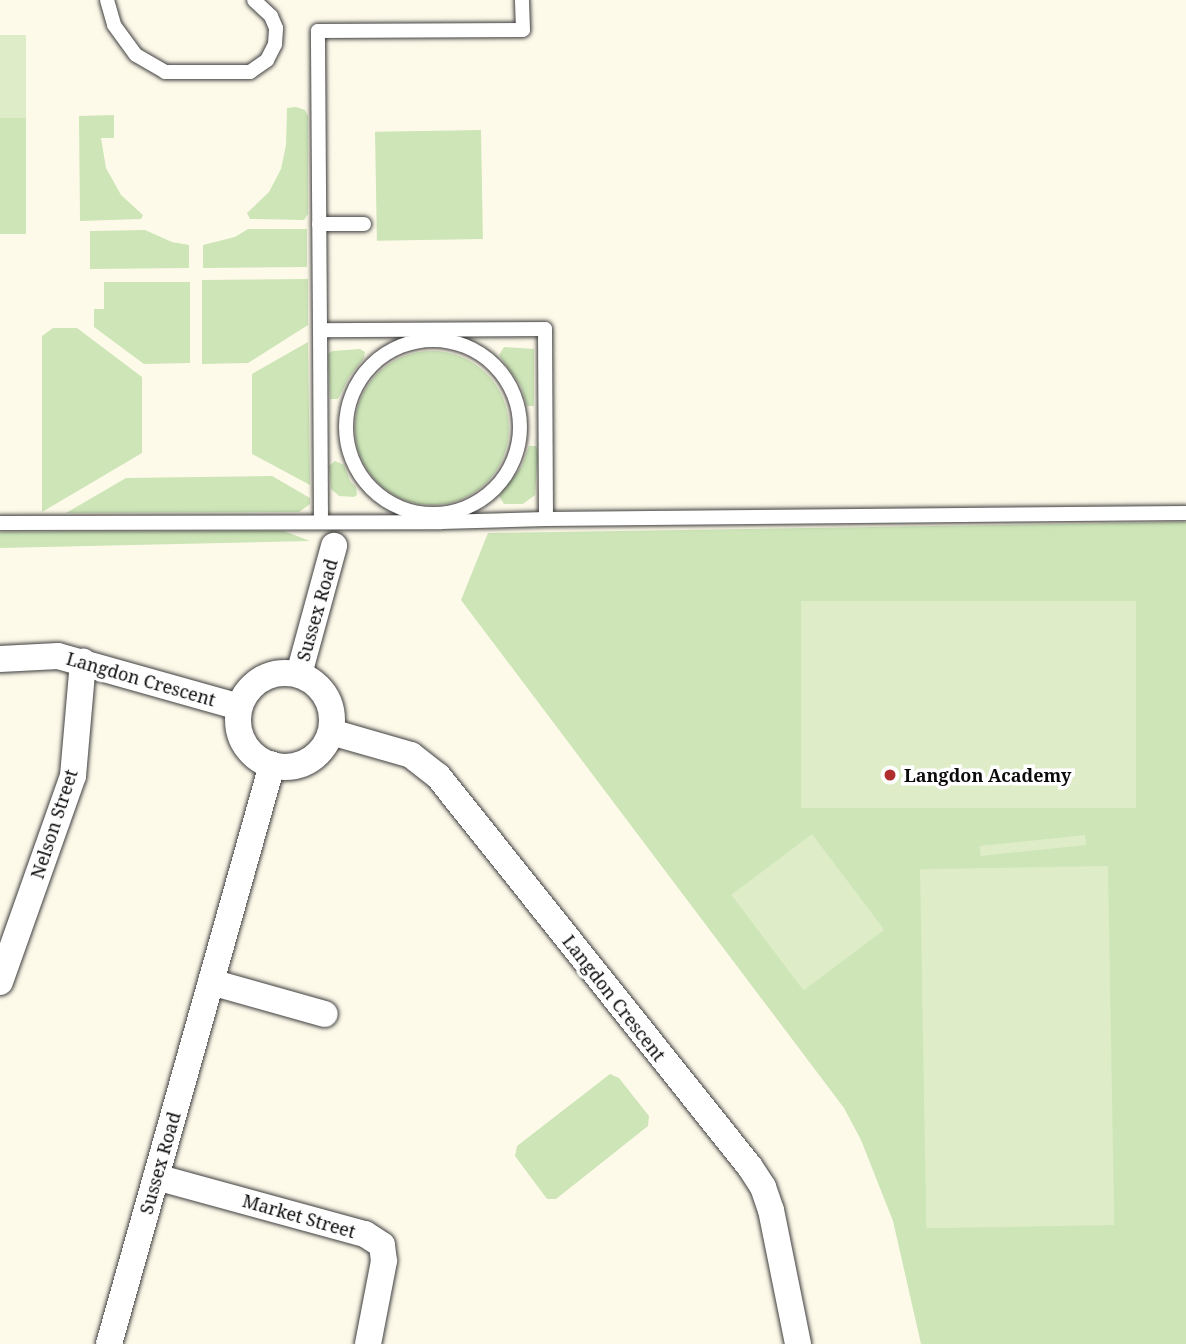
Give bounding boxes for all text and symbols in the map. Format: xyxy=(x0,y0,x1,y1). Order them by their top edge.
street label: Sussex Road xyxy=(292,556,342,664)
street label: Langdon Crescent xyxy=(64,647,218,711)
place label: Langdon Academy xyxy=(904,764,1071,786)
street label: Nelson Street xyxy=(26,766,82,882)
marker: Langdon Academy xyxy=(882,767,898,783)
street label: Langdon Crescent xyxy=(558,931,670,1065)
street label: Sussex Road xyxy=(135,1109,185,1217)
street label: Market Street xyxy=(240,1190,358,1242)

